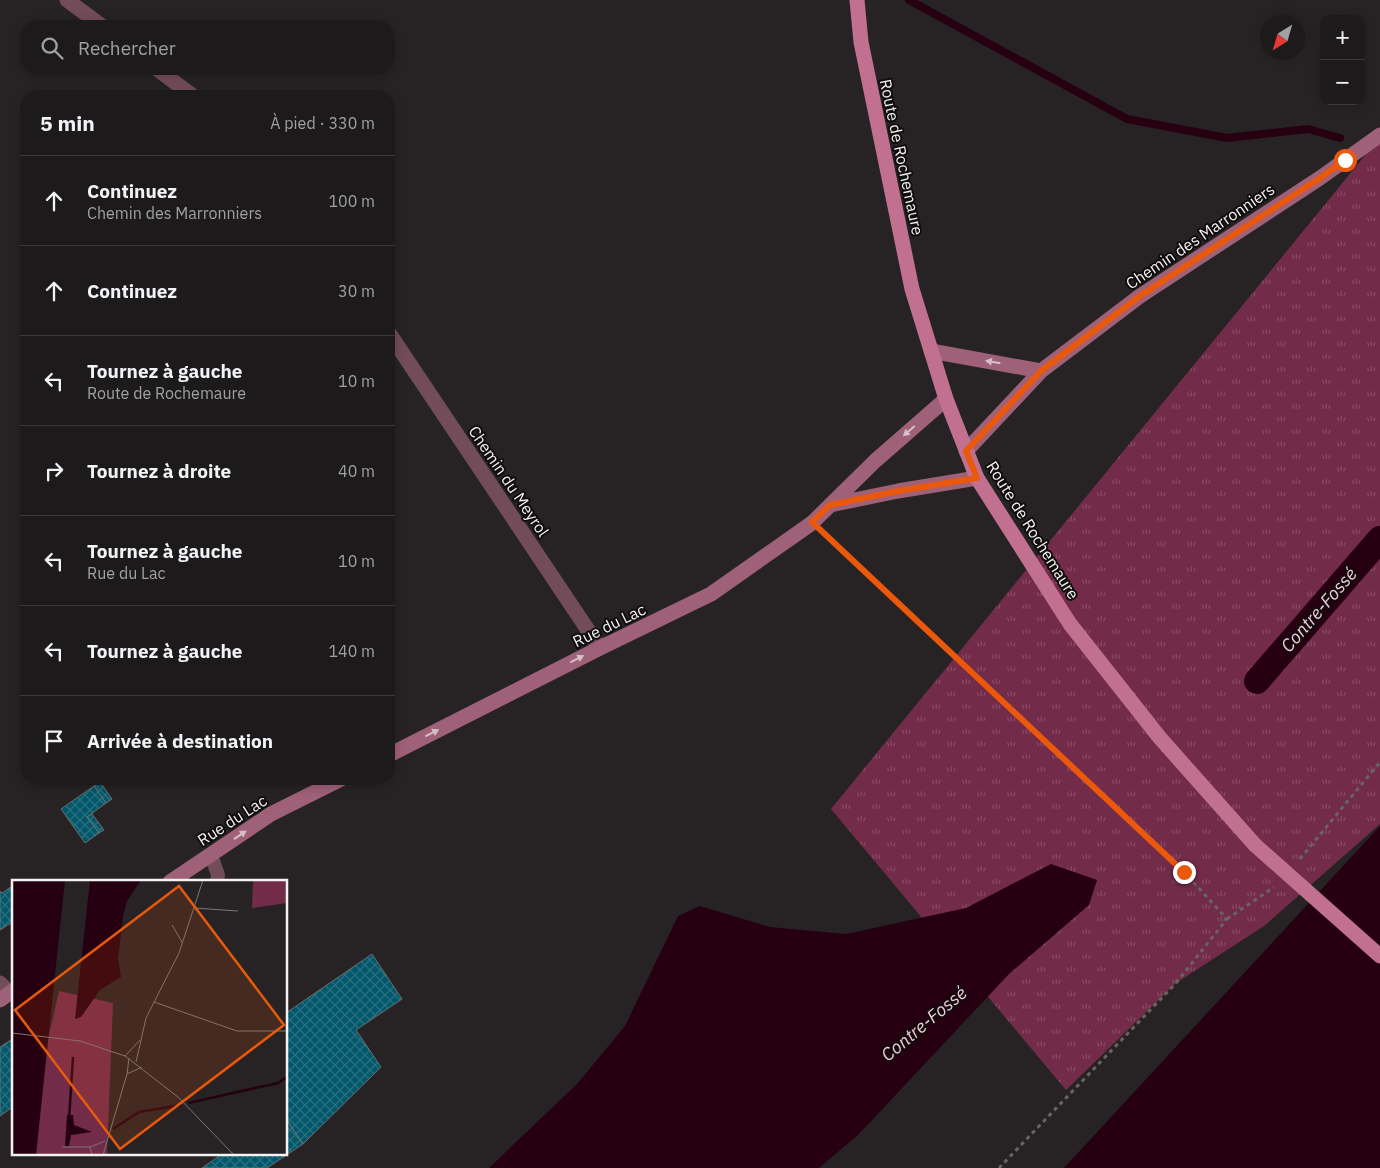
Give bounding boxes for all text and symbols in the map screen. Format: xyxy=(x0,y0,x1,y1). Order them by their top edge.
north arrow xyxy=(1260,15,1305,60)
map controls xyxy=(1320,15,1365,105)
button: + xyxy=(1320,15,1365,60)
search box xyxy=(20,20,395,75)
icon: search xyxy=(38,34,66,62)
text: Rechercher xyxy=(78,36,176,60)
button: − xyxy=(1320,60,1365,105)
street label: Route de Rochemaure xyxy=(876,77,928,237)
text: 5 min xyxy=(40,109,95,137)
text: À pied · 330 m xyxy=(270,113,375,133)
route start xyxy=(1334,149,1357,172)
text: Continuez xyxy=(87,179,177,203)
street label: Chemin des Marronniers xyxy=(1122,179,1278,293)
icon: ahead xyxy=(40,187,68,215)
text: 100 m xyxy=(328,191,375,211)
text: Chemin des Marronniers xyxy=(87,203,262,223)
icon: ahead xyxy=(40,277,68,305)
text: Continuez xyxy=(87,279,177,303)
text: 30 m xyxy=(338,281,375,301)
one-way arrow xyxy=(985,358,1001,366)
text: Tournez à gauche xyxy=(87,359,243,383)
icon: left xyxy=(40,367,68,395)
text: 10 m xyxy=(338,371,375,391)
text: Route de Rochemaure xyxy=(87,383,246,403)
street label: Chemin du Meyrol xyxy=(464,422,554,540)
one-way arrow xyxy=(904,425,916,437)
icon: right xyxy=(40,457,68,485)
street label: Route de Rochemaure xyxy=(982,457,1084,603)
text: Tournez à droite xyxy=(87,459,231,483)
text: 40 m xyxy=(338,461,375,481)
text: Tournez à gauche xyxy=(87,539,243,563)
icon: left xyxy=(40,547,68,575)
text: 10 m xyxy=(338,551,375,571)
text: Rue du Lac xyxy=(87,563,166,583)
water label: Contre-Fossé xyxy=(1276,563,1362,657)
street label: Rue du Lac xyxy=(569,599,649,651)
icon: left xyxy=(40,637,68,665)
text: Tournez à gauche xyxy=(87,639,243,663)
text: 140 m xyxy=(328,641,375,661)
one-way arrow xyxy=(570,655,584,663)
icon: arrive xyxy=(40,727,68,755)
text: Arrivée à destination xyxy=(87,729,273,753)
one-way arrow xyxy=(425,729,439,737)
street label: Rue du Lac xyxy=(194,790,270,850)
one-way arrow xyxy=(233,830,247,840)
route end xyxy=(1173,861,1196,884)
inset map xyxy=(12,880,288,1156)
water label: Contre-Fossé xyxy=(876,981,971,1066)

